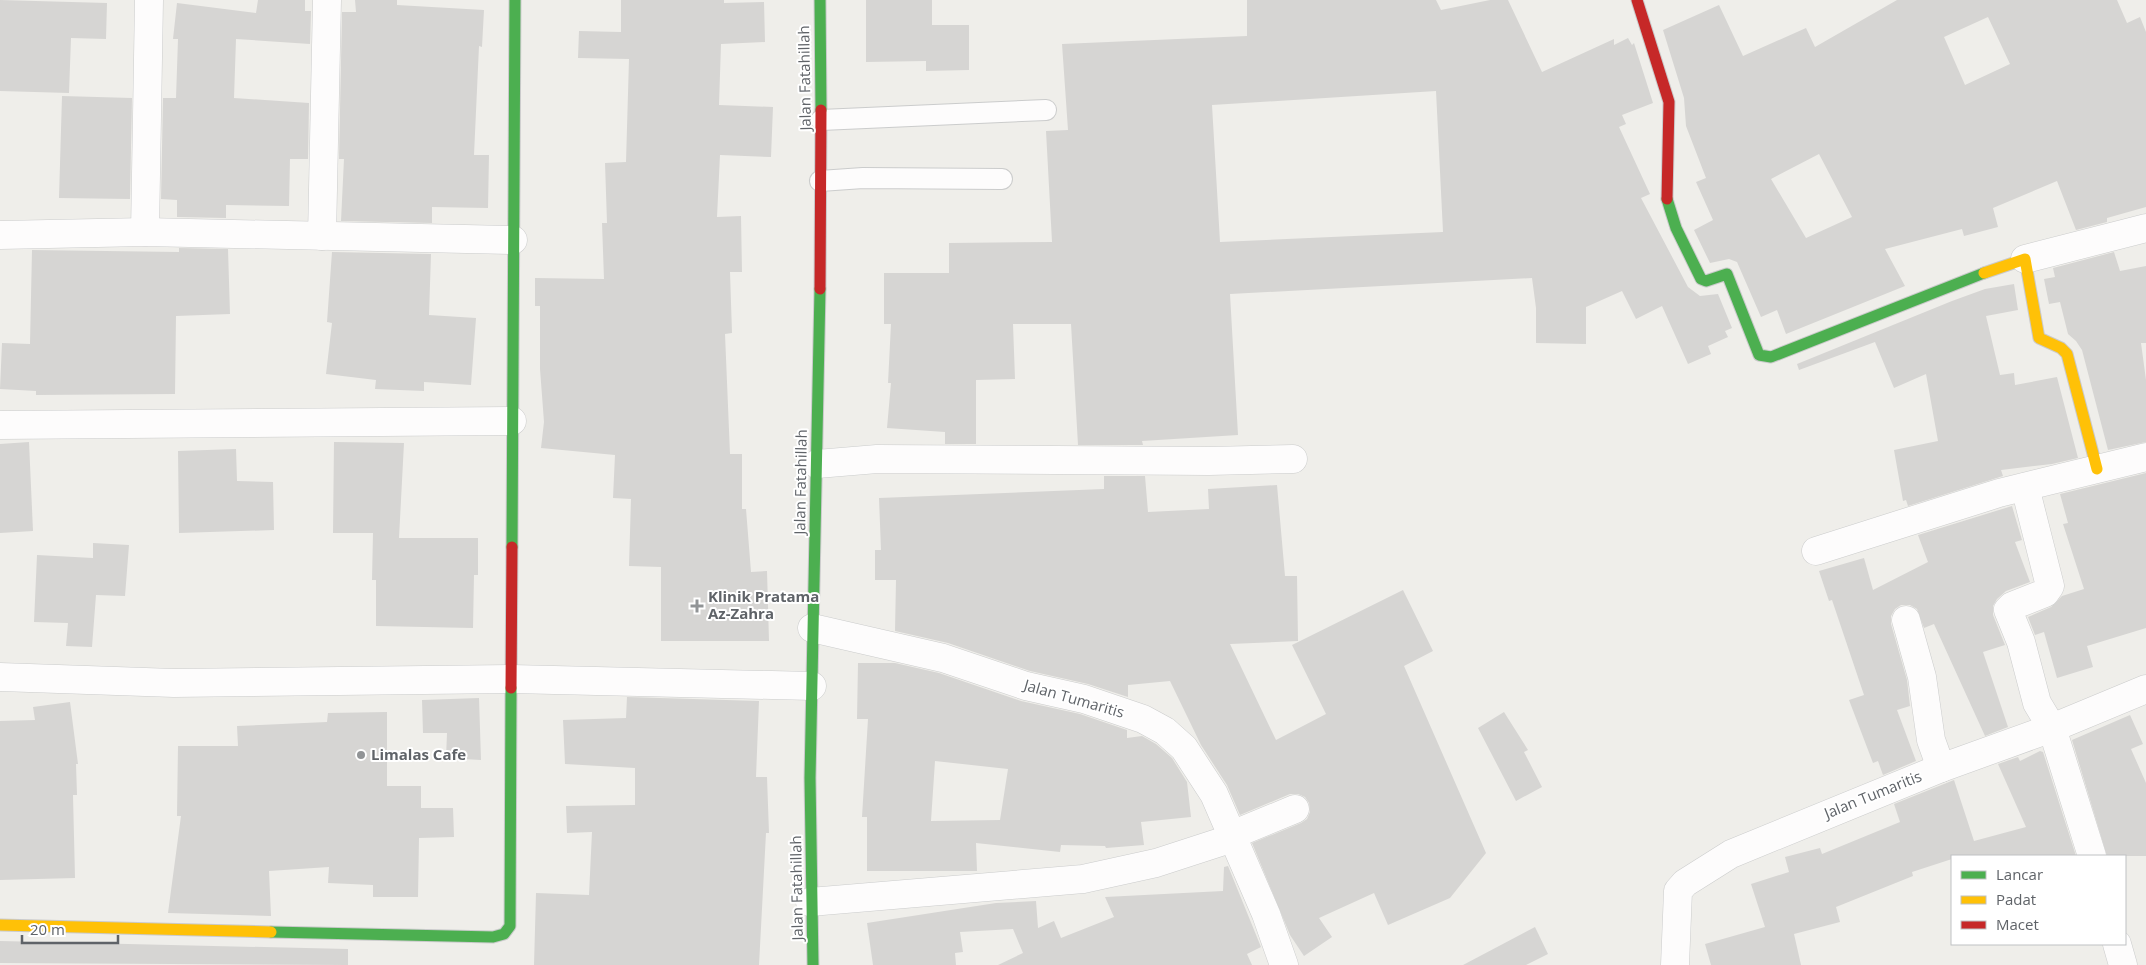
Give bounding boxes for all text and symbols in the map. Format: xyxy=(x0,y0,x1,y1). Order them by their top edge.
street label: Jalan Fatahillah xyxy=(793,25,815,133)
street label: Jalan Fatahillah xyxy=(789,429,811,537)
place label: Klinik Pratama Az-Zahra xyxy=(708,586,819,623)
marker: Klinik Pratama Az-Zahra xyxy=(690,599,704,613)
street label: Jalan Tumaritis xyxy=(1020,674,1127,722)
place label: Limalas Cafe xyxy=(371,744,466,764)
marker: Limalas Cafe xyxy=(355,749,367,761)
street label: Jalan Tumaritis xyxy=(1819,765,1924,823)
street label: Jalan Fatahillah xyxy=(785,835,807,943)
legend xyxy=(1951,855,2126,945)
text: Lancar xyxy=(1996,864,2043,884)
text: Padat xyxy=(1996,889,2036,909)
scale bar xyxy=(22,912,119,944)
text: Macet xyxy=(1996,914,2039,934)
text: 20 m xyxy=(30,919,65,939)

